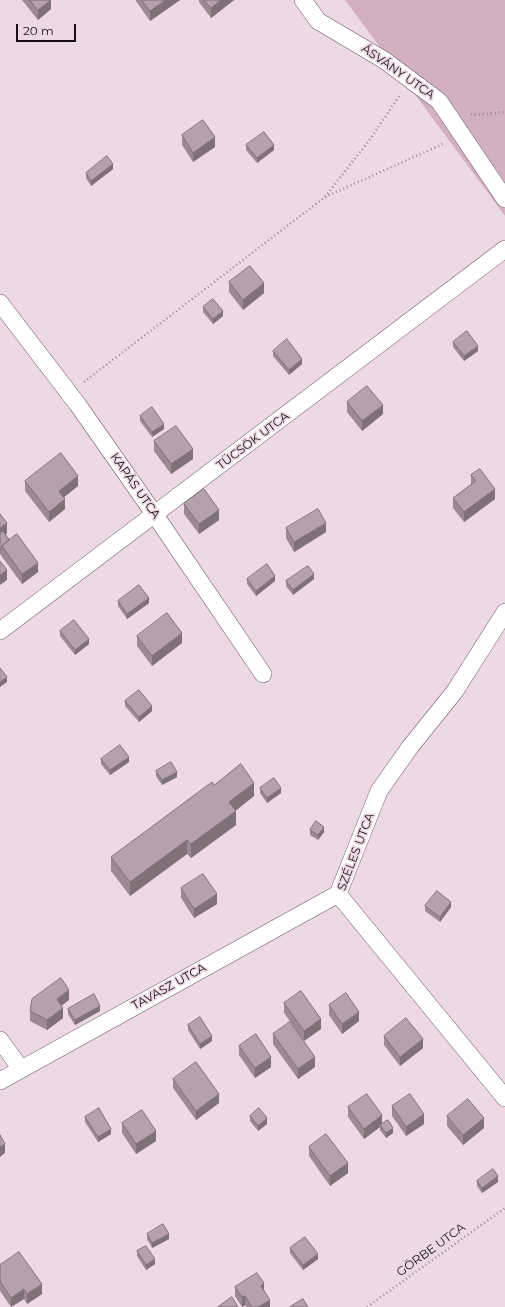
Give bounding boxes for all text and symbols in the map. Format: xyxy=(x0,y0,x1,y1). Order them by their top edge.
scale bar xyxy=(18,16,78,42)
text: 20 m xyxy=(23,23,54,38)
street label: ÁSVÁNY UTCA xyxy=(359,41,437,103)
street label: TÜCSÖK UTCA xyxy=(214,409,292,473)
street label: KAPÁS UTCA xyxy=(107,450,163,522)
street label: SZÉLES UTCA xyxy=(335,811,377,893)
street label: TAVASZ UTCA xyxy=(129,961,209,1013)
street label: GÖRBE UTCA xyxy=(394,1220,468,1280)

